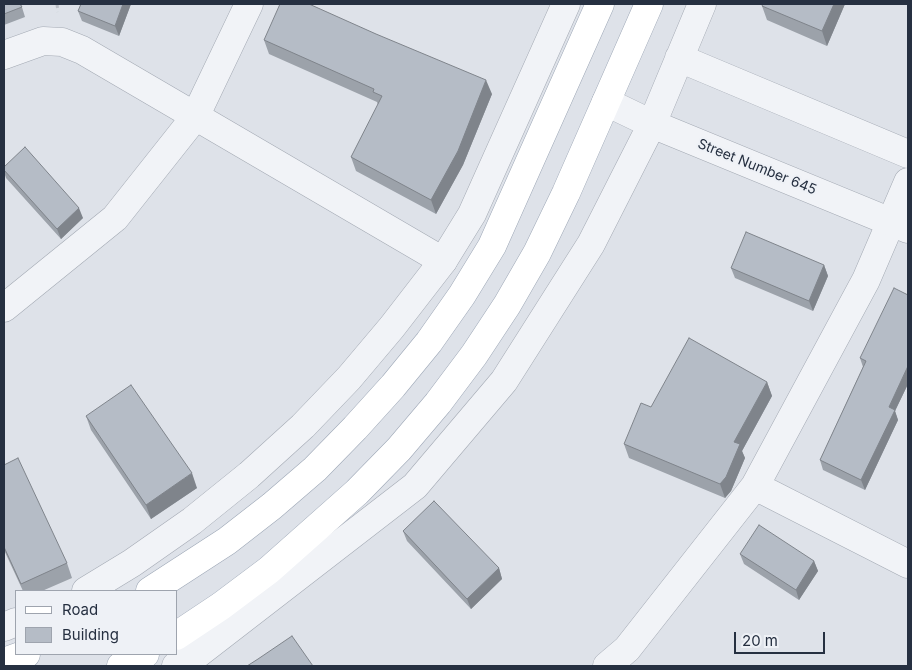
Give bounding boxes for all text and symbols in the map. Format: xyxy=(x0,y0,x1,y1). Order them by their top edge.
street label: Street Number 645 xyxy=(695,135,819,199)
legend xyxy=(15,590,178,655)
text: Road xyxy=(62,600,98,619)
scale bar xyxy=(737,622,828,654)
text: Building xyxy=(62,625,119,644)
text: 20 m xyxy=(742,631,778,650)

